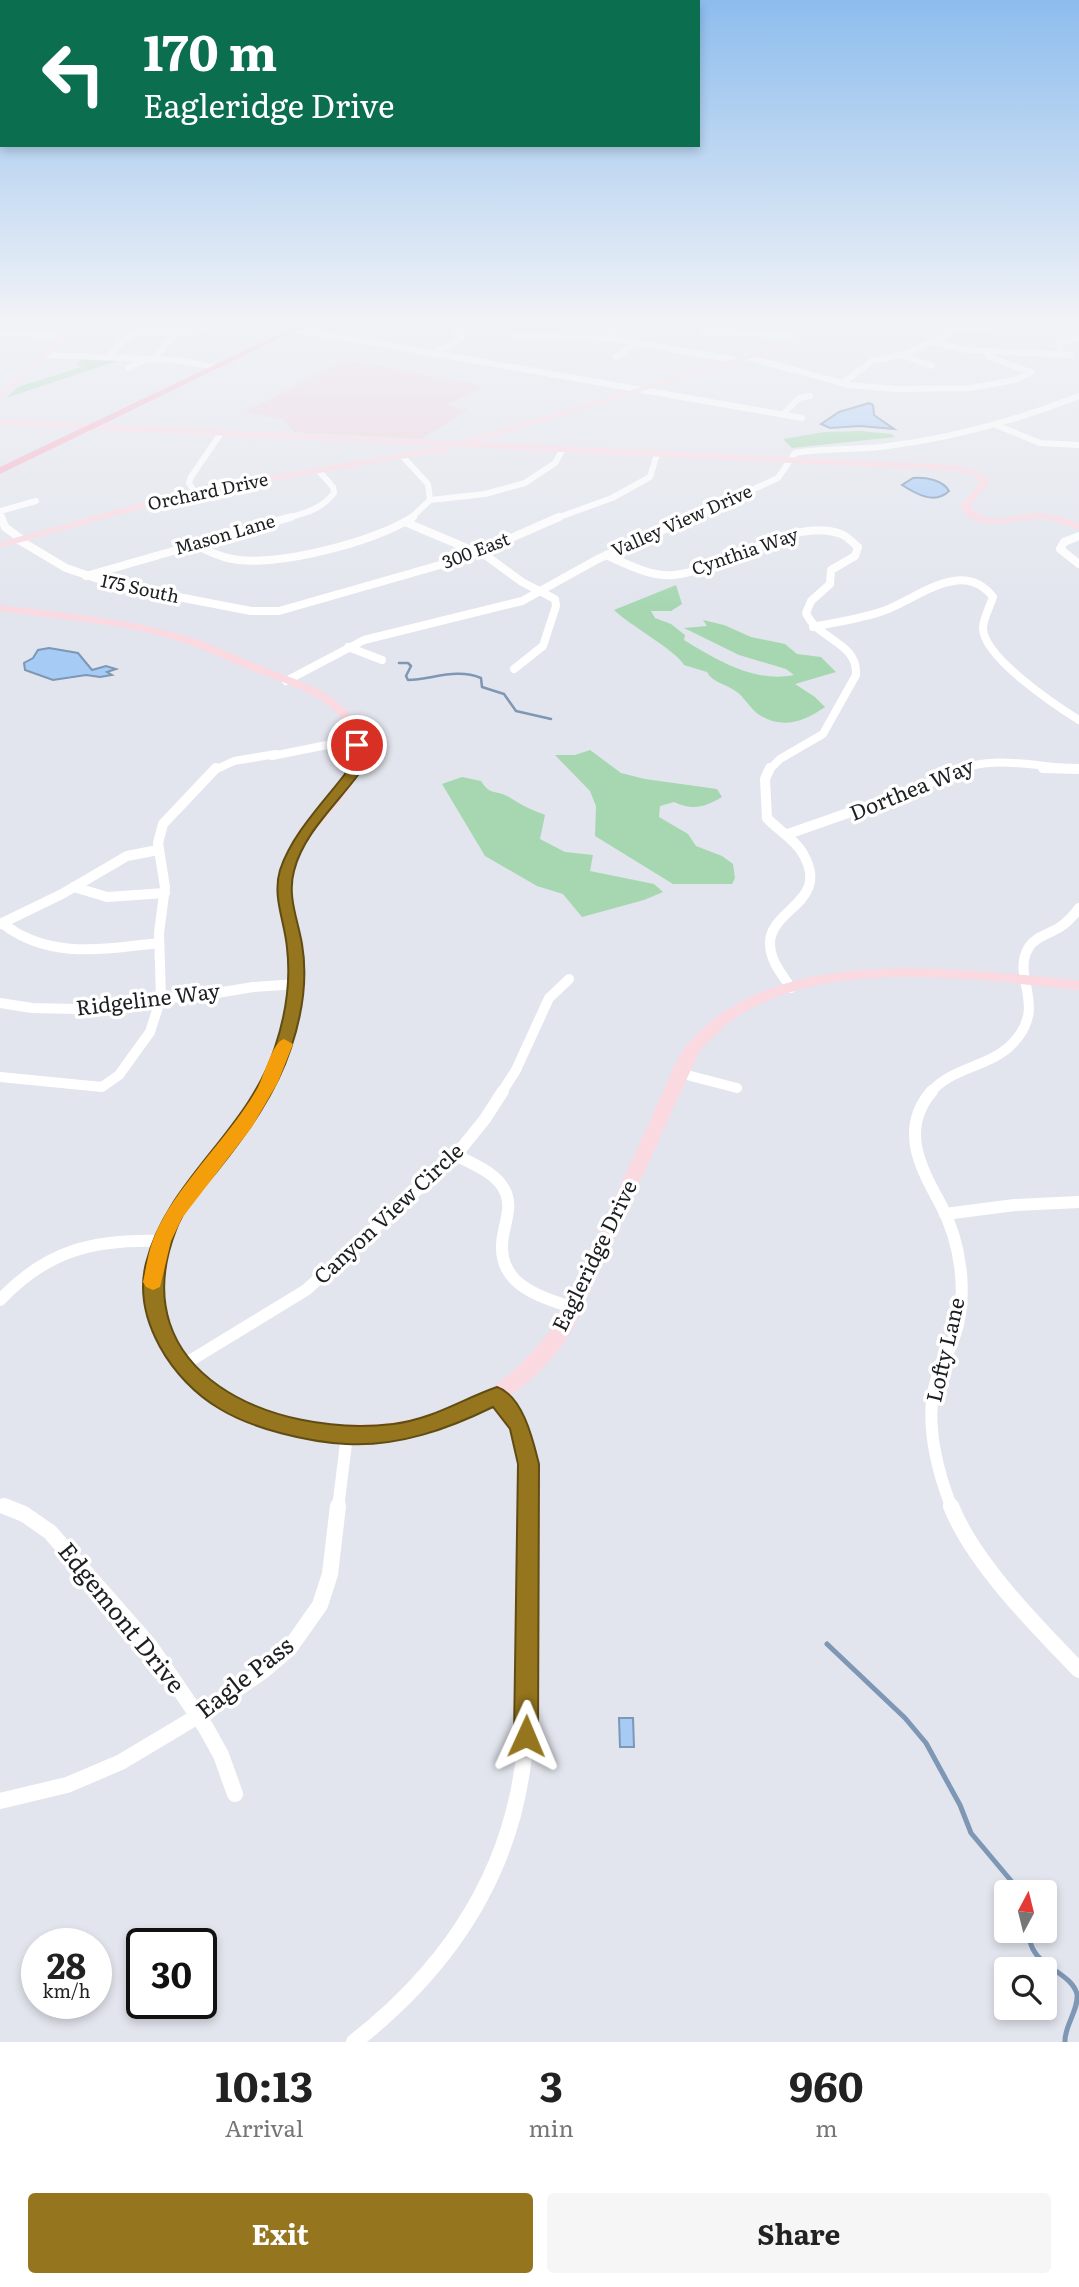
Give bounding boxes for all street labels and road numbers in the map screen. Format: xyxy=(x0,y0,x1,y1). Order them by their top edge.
street label: Orchard Drive xyxy=(145,465,270,516)
street label: Valley View Drive xyxy=(607,477,756,563)
street label: Mason Lane xyxy=(171,506,278,561)
street label: Cynthia Way xyxy=(688,520,802,581)
street label: 300 East xyxy=(438,524,514,575)
street label: 175 South xyxy=(99,566,182,609)
street label: Dorthea Way xyxy=(844,748,979,827)
street label: Ridgeline Way xyxy=(74,973,222,1022)
street label: Canyon View Circle xyxy=(306,1134,469,1290)
street label: Eagleridge Drive xyxy=(543,1174,643,1336)
street label: Lofty Lane xyxy=(916,1294,971,1405)
street label: Edgemont Drive xyxy=(51,1534,195,1699)
street label: Eagle Pass xyxy=(187,1627,300,1725)

